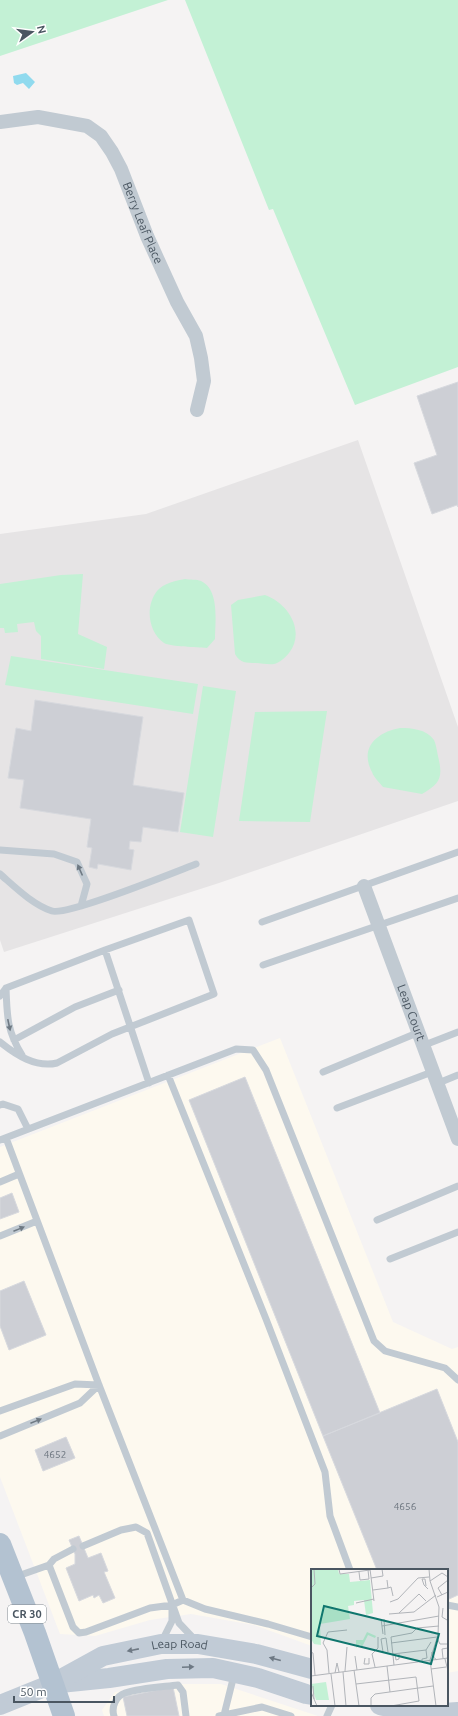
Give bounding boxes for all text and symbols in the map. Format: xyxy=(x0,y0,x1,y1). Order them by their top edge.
north arrow xyxy=(12,12,52,52)
text: N xyxy=(35,24,49,35)
street label: Berry Leaf Place xyxy=(121,180,166,266)
one-way arrow xyxy=(77,863,83,875)
street label: Leap Court xyxy=(395,982,428,1043)
one-way arrow xyxy=(6,1019,12,1032)
one-way arrow xyxy=(13,1225,25,1231)
one-way arrow xyxy=(31,1418,42,1424)
house number: 4652 xyxy=(44,1449,66,1460)
house number: 4656 xyxy=(394,1501,417,1512)
inset map xyxy=(311,1569,448,1706)
road number: CR 30 xyxy=(8,1605,46,1623)
street label: Leap Road xyxy=(150,1637,209,1652)
one-way arrow xyxy=(126,1647,139,1653)
one-way arrow xyxy=(268,1655,281,1661)
one-way arrow xyxy=(182,1664,194,1671)
scale bar xyxy=(14,1678,114,1704)
text: 50 m xyxy=(20,1685,47,1698)

